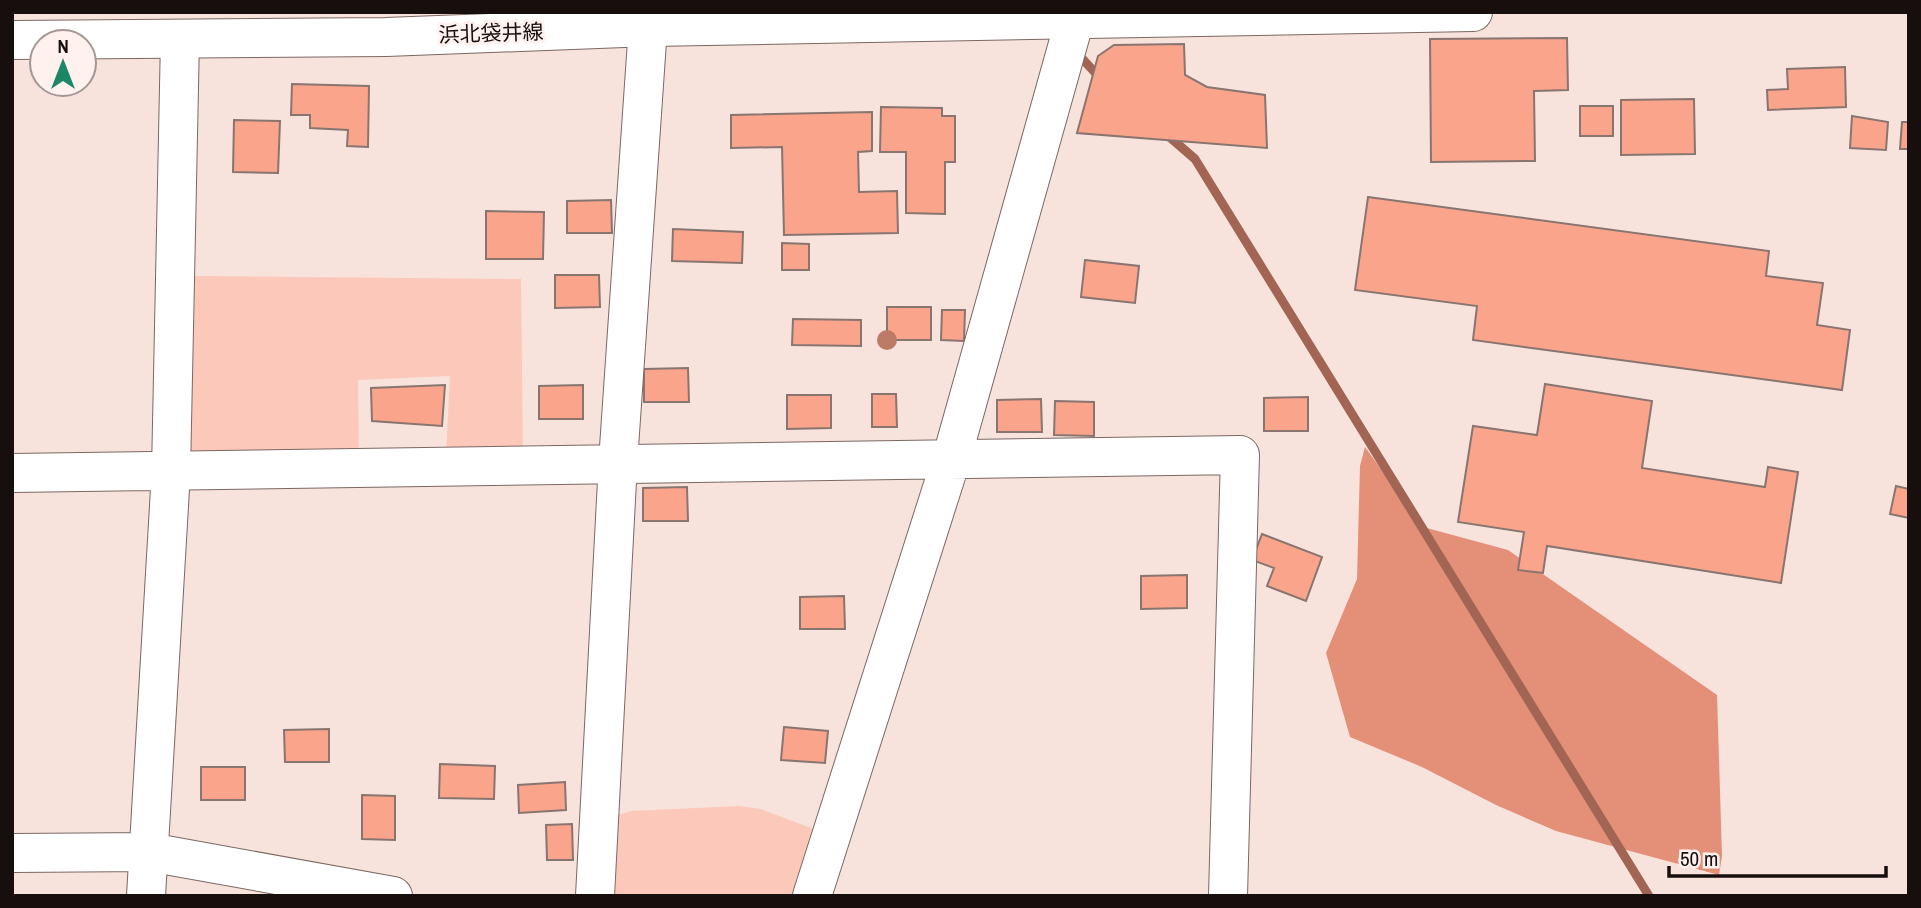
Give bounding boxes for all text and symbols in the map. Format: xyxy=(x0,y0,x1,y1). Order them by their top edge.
street label: 浜北袋井線 xyxy=(438,17,544,49)
north arrow xyxy=(28,28,98,98)
text: N xyxy=(57,33,69,59)
scale bar xyxy=(1669,834,1886,878)
text: 50 m xyxy=(1680,844,1718,873)

